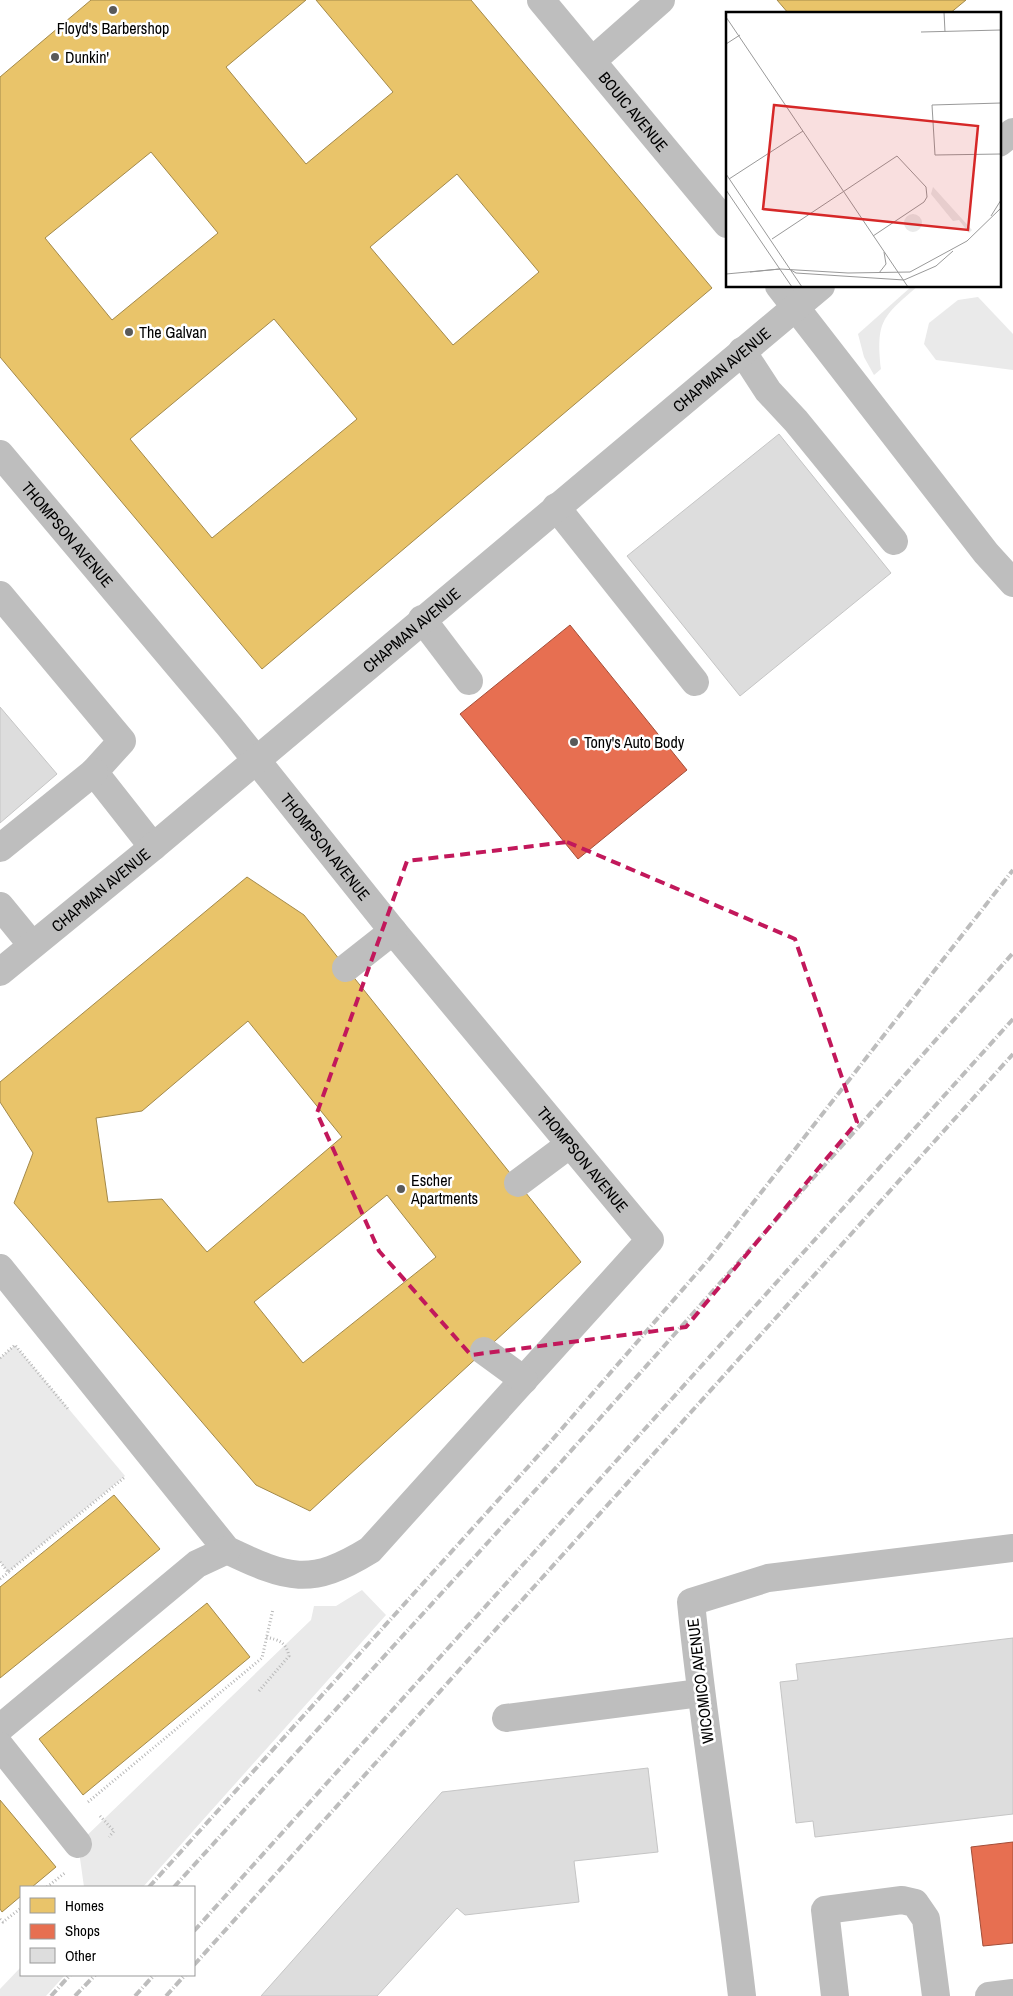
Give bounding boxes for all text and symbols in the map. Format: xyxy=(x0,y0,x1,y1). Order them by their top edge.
marker: Floyd's Barbershop xyxy=(107,4,119,16)
inset map xyxy=(726,12,1000,288)
place label: Floyd's Barbershop xyxy=(57,17,169,39)
place label: Dunkin' xyxy=(65,46,109,68)
marker: Dunkin' xyxy=(49,51,61,63)
street label: BOUIC AVENUE xyxy=(594,67,673,156)
place label: The Galvan xyxy=(139,321,207,343)
street label: CHAPMAN AVENUE xyxy=(668,322,775,417)
marker: The Galvan xyxy=(123,326,135,338)
street label: THOMPSON AVENUE xyxy=(17,477,119,592)
street label: CHAPMAN AVENUE xyxy=(358,582,465,678)
place label: Tony's Auto Body xyxy=(584,731,685,753)
marker: Tony's Auto Body xyxy=(568,736,580,748)
street label: THOMPSON AVENUE xyxy=(276,788,375,905)
street label: CHAPMAN AVENUE xyxy=(47,843,155,937)
street label: THOMPSON AVENUE xyxy=(532,1102,633,1217)
place label: Escher Apartments xyxy=(410,1169,478,1209)
marker: Escher Apartments xyxy=(395,1183,407,1195)
street label: WICOMICO AVENUE xyxy=(681,1617,719,1745)
legend xyxy=(20,1886,195,1976)
text: Homes xyxy=(65,1895,104,1916)
text: Shops xyxy=(65,1920,100,1941)
text: Other xyxy=(65,1945,96,1966)

